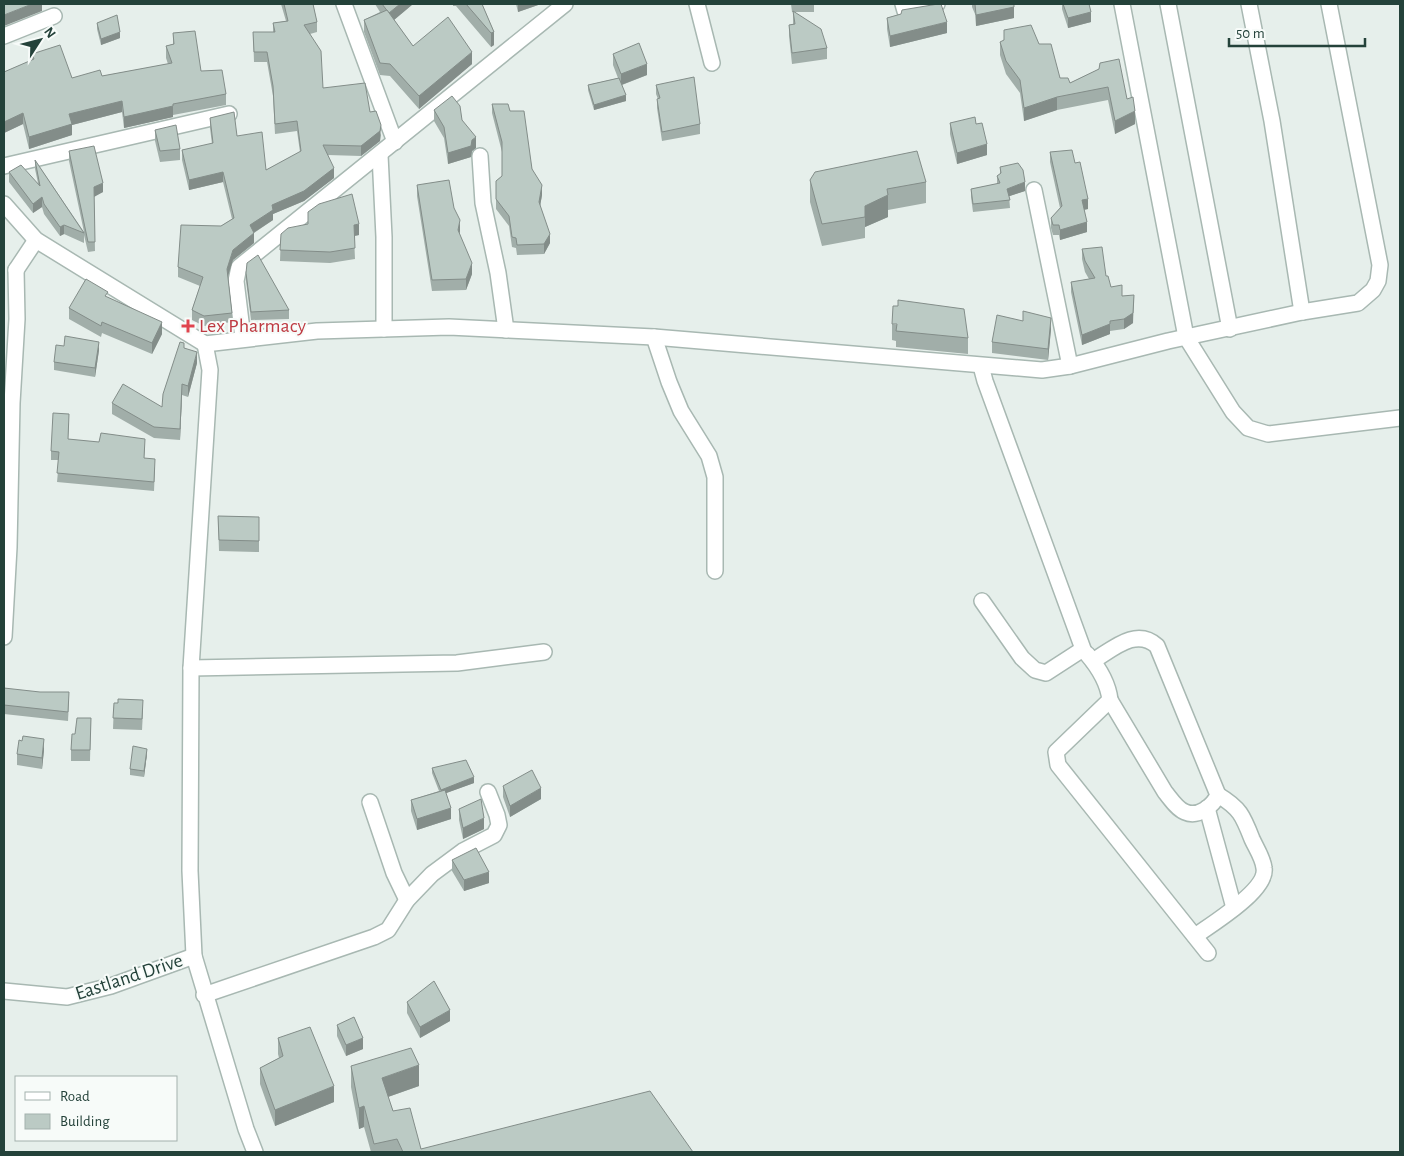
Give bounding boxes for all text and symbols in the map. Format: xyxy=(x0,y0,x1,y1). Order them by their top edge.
north arrow xyxy=(15,15,65,65)
scale bar xyxy=(1229,15,1365,47)
text: N xyxy=(41,25,58,41)
text: 50 m xyxy=(1236,26,1265,41)
place label: Lex Pharmacy xyxy=(199,316,306,336)
marker: Lex Pharmacy xyxy=(181,319,195,333)
street label: Eastland Drive xyxy=(73,950,185,1004)
legend xyxy=(15,1076,178,1141)
text: Road xyxy=(60,1089,90,1104)
text: Building xyxy=(60,1114,110,1129)

